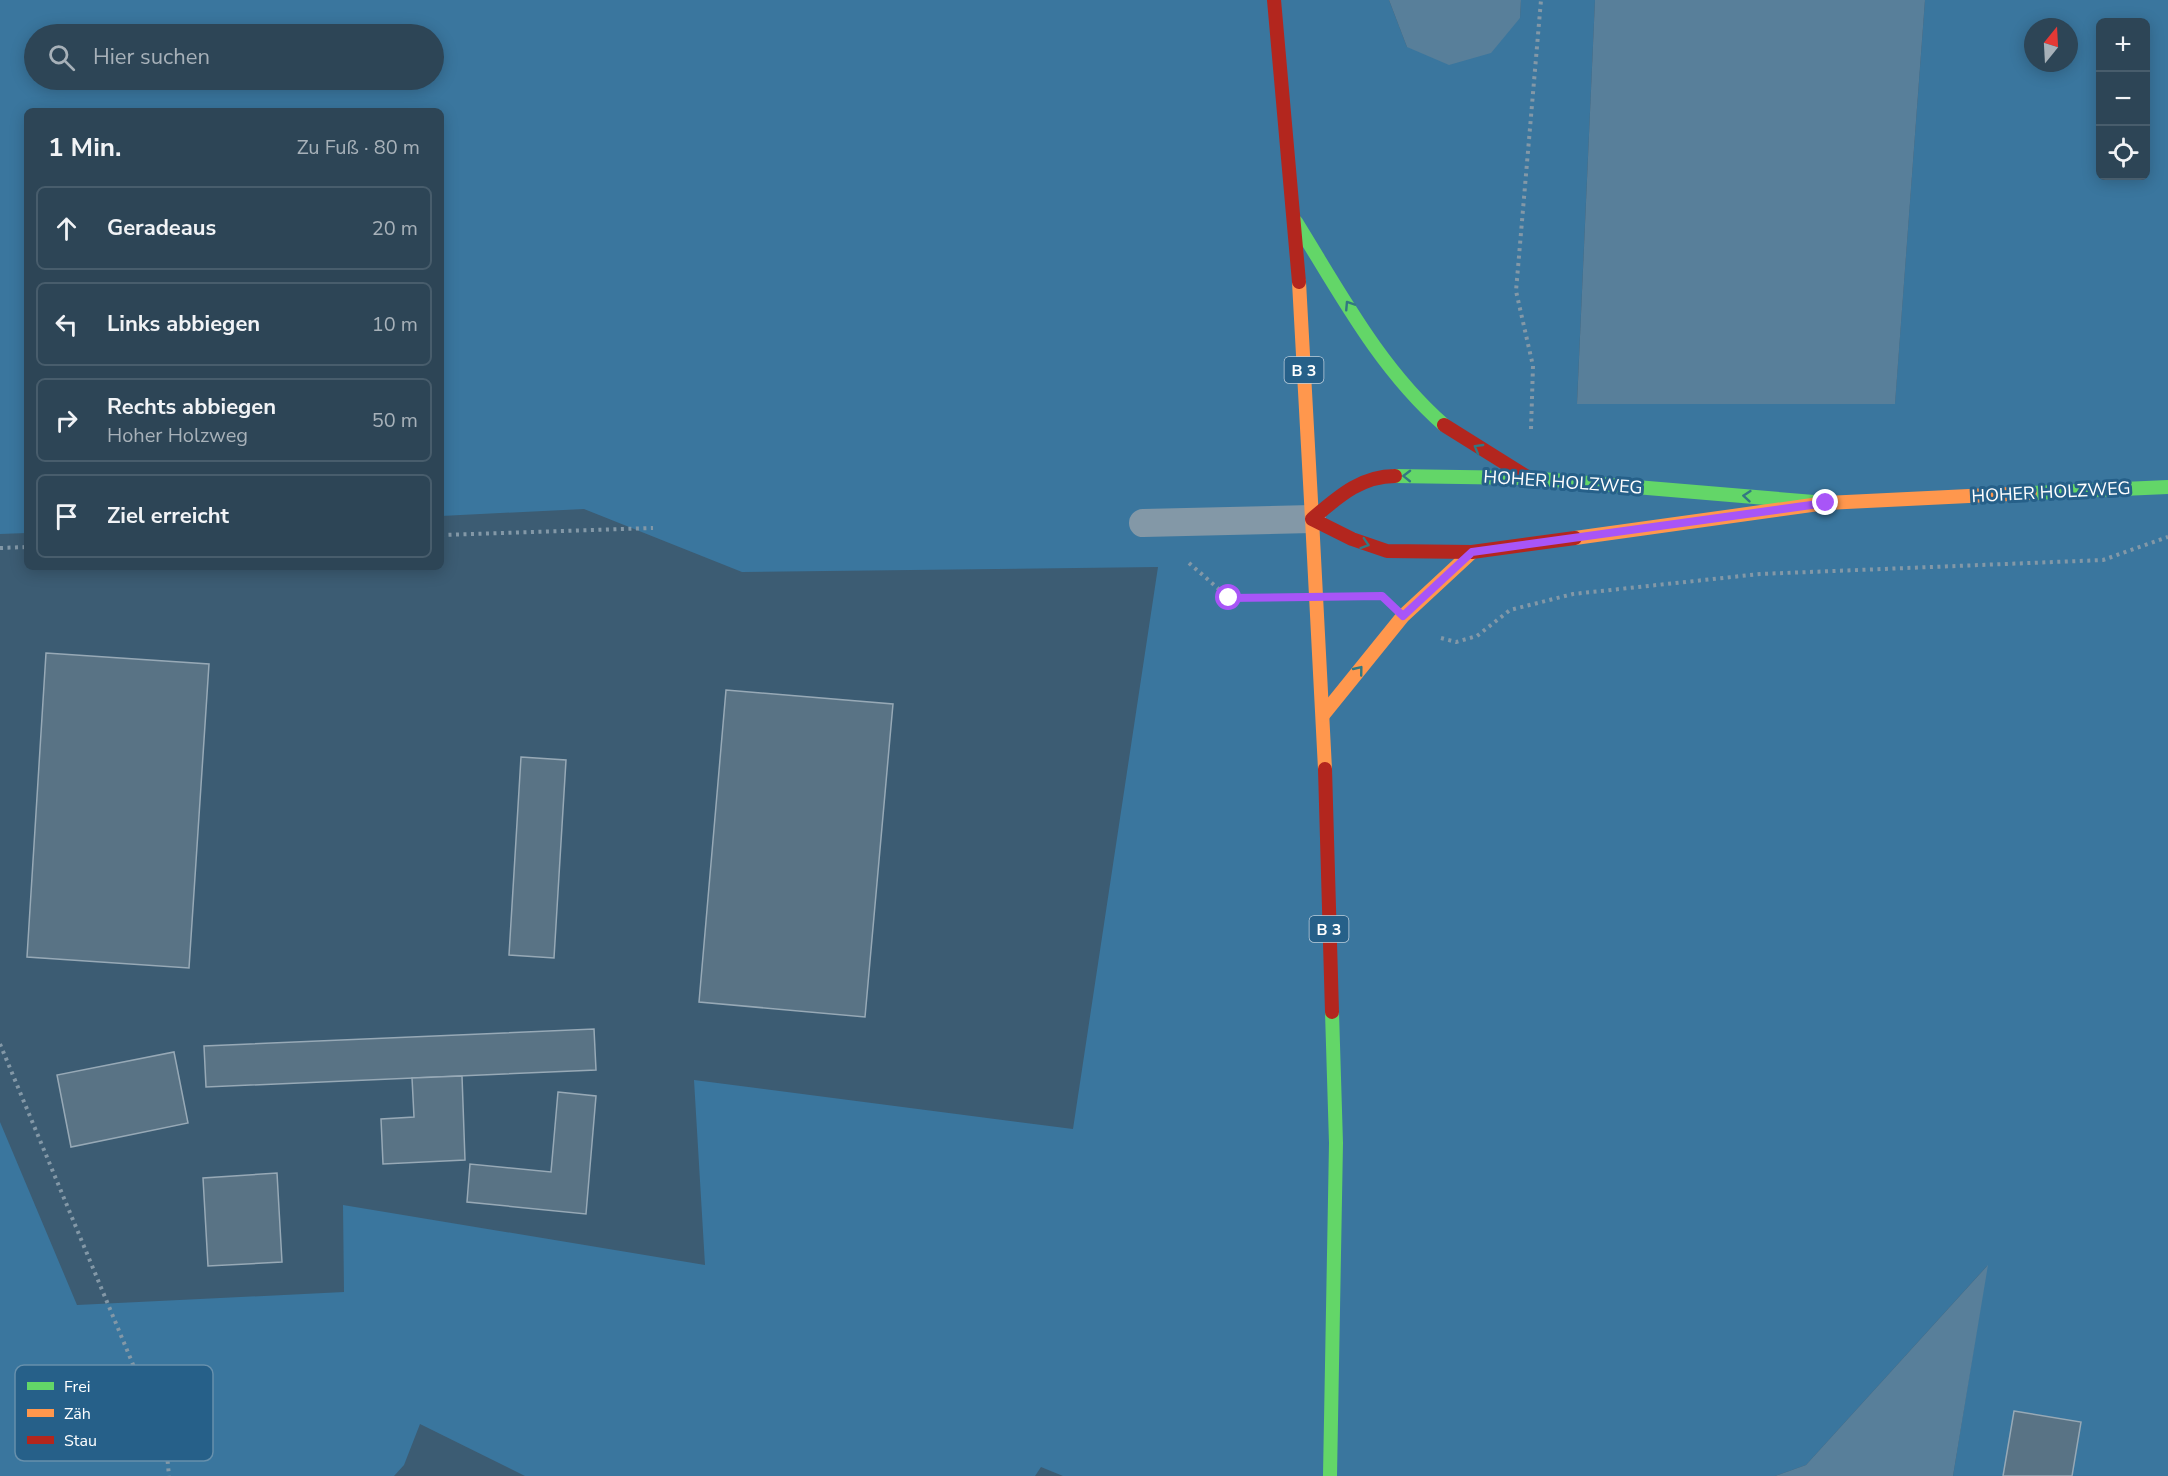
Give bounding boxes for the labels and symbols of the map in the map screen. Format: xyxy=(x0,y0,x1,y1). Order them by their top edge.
north arrow xyxy=(2024,18,2078,72)
one-way arrow xyxy=(1345,301,1356,312)
road number: B 3 xyxy=(1284,357,1324,383)
one-way arrow xyxy=(1474,444,1484,455)
street label: HOHER HOLZWEG xyxy=(1483,464,1643,500)
one-way arrow xyxy=(1403,470,1412,482)
street label: HOHER HOLZWEG xyxy=(1971,476,2131,508)
route end xyxy=(1812,489,1838,515)
one-way arrow xyxy=(1742,490,1751,503)
one-way arrow xyxy=(1359,536,1370,549)
route start xyxy=(1215,584,1241,610)
one-way arrow xyxy=(1352,665,1363,676)
road number: B 3 xyxy=(1310,916,1348,942)
legend xyxy=(15,1365,213,1461)
text: Frei xyxy=(64,1376,90,1398)
text: Zäh xyxy=(64,1403,91,1425)
text: Stau xyxy=(64,1430,97,1452)

